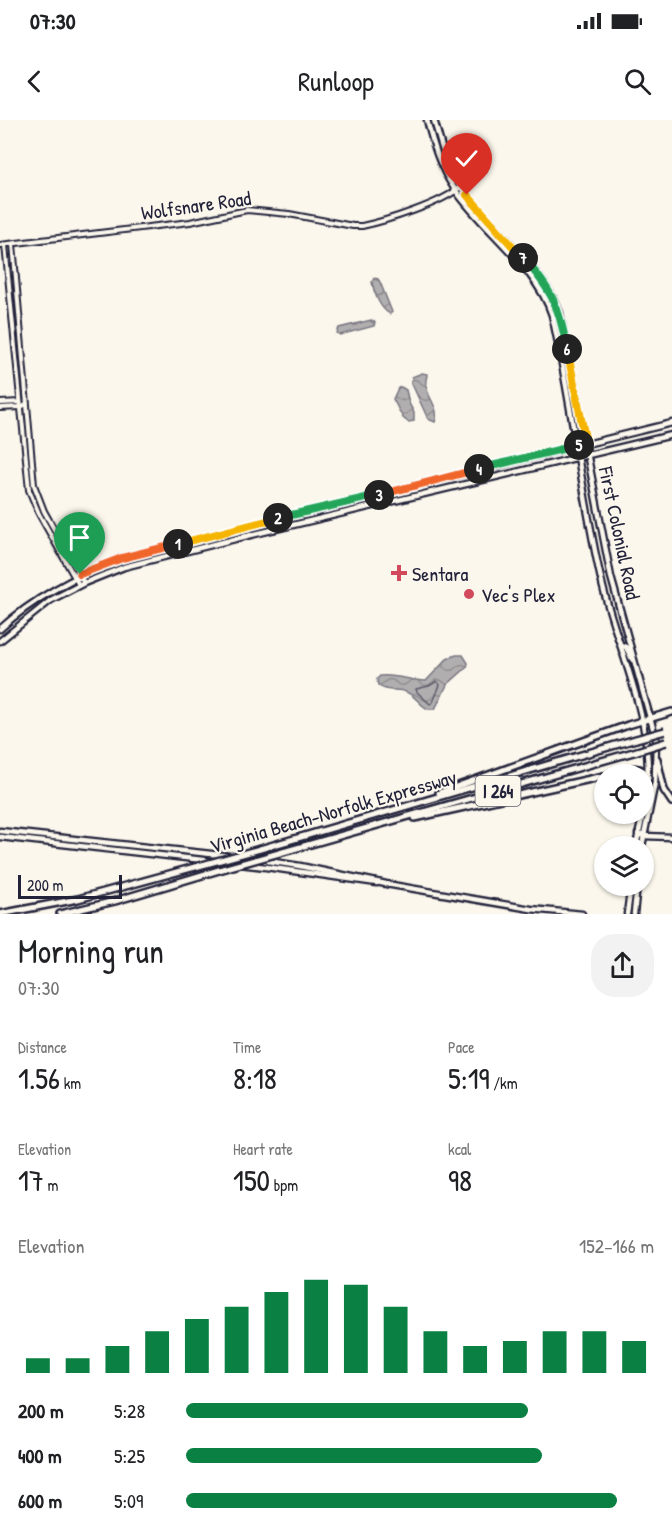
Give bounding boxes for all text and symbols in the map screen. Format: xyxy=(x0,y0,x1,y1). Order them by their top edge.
text: 07:30 xyxy=(30,6,76,36)
text: Runloop xyxy=(298,63,374,99)
icon: back xyxy=(18,65,51,98)
icon: search xyxy=(621,65,654,98)
pin xyxy=(441,133,492,195)
icon: check xyxy=(450,142,483,175)
street label: Wolfsnare Road xyxy=(139,184,253,226)
pin: 7 xyxy=(508,243,538,273)
text: 7 xyxy=(519,247,527,269)
pin: 6 xyxy=(552,334,582,364)
text: 6 xyxy=(564,338,570,360)
pin: 5 xyxy=(564,430,594,460)
text: 5 xyxy=(576,434,582,456)
pin: 4 xyxy=(464,454,494,484)
text: 4 xyxy=(476,458,482,480)
street label: First Colonial Road xyxy=(593,463,647,602)
pin: 3 xyxy=(364,480,394,510)
text: 3 xyxy=(375,484,383,506)
pin: 2 xyxy=(263,503,293,533)
text: 2 xyxy=(274,507,282,529)
pin xyxy=(54,512,105,574)
icon: arrive xyxy=(63,521,96,554)
pin: 1 xyxy=(163,529,193,559)
text: 1 xyxy=(175,533,181,555)
place label: Sentara xyxy=(412,560,469,587)
marker: Sentara xyxy=(390,564,408,582)
place label: Vec's Plex xyxy=(481,581,555,608)
marker: Vec's Plex xyxy=(462,587,476,601)
street label: Virginia Beach-Norfolk Expressway xyxy=(206,763,460,859)
map controls xyxy=(594,764,654,896)
button: locate xyxy=(594,764,654,824)
road number: I 264 xyxy=(476,776,520,806)
button: layers xyxy=(594,836,654,896)
scale bar xyxy=(18,872,122,900)
text: 200 m xyxy=(27,874,63,896)
text: Morning run xyxy=(18,929,164,973)
button: share xyxy=(591,934,654,997)
text: 07:30 xyxy=(18,974,59,1001)
text: Distance xyxy=(18,1036,67,1058)
text: Time xyxy=(233,1036,261,1058)
text: Pace xyxy=(448,1036,475,1058)
text: 1.56 xyxy=(18,1058,60,1098)
text: 8:18 xyxy=(233,1058,277,1098)
text: 5:19 xyxy=(448,1058,490,1098)
text: km xyxy=(60,1072,81,1094)
text: /km xyxy=(490,1072,518,1094)
text: Elevation xyxy=(18,1138,71,1160)
text: Heart rate xyxy=(233,1138,293,1160)
text: kcal xyxy=(448,1138,471,1160)
text: 17 xyxy=(18,1160,44,1200)
text: 150 xyxy=(233,1160,270,1200)
text: 98 xyxy=(448,1160,472,1200)
text: m xyxy=(44,1174,58,1196)
text: bpm xyxy=(270,1174,298,1196)
text: Elevation xyxy=(18,1232,84,1259)
text: 152–166 m xyxy=(579,1232,654,1259)
text: 200 m xyxy=(18,1397,63,1424)
text: 5:28 xyxy=(114,1397,145,1424)
text: 400 m xyxy=(18,1442,62,1469)
text: 5:25 xyxy=(114,1442,145,1469)
text: 600 m xyxy=(18,1487,62,1514)
text: 5:09 xyxy=(114,1487,143,1514)

